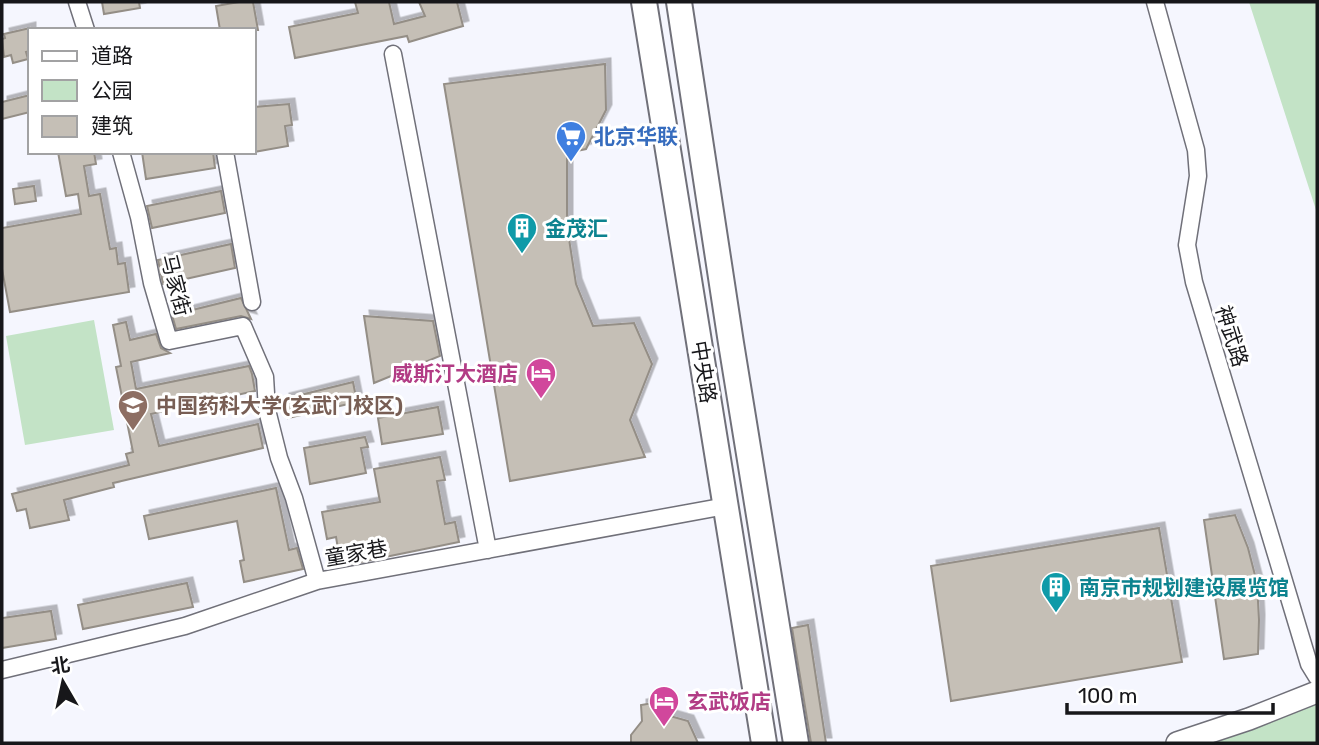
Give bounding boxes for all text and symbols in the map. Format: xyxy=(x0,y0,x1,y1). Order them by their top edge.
legend xyxy=(28,28,256,154)
text: 道路 xyxy=(91,43,133,68)
text: 公园 xyxy=(91,78,133,103)
text: 建筑 xyxy=(91,113,133,138)
supermarket icon: 北京华联 xyxy=(554,119,588,163)
place label: 北京华联 xyxy=(594,124,678,149)
building icon: 金茂汇 xyxy=(505,211,539,255)
place label: 金茂汇 xyxy=(545,216,608,241)
street label: 马家街 xyxy=(156,251,196,319)
street label: 神武路 xyxy=(1211,302,1253,370)
street label: 中央路 xyxy=(687,339,721,405)
hotel icon: 威斯汀大酒店 xyxy=(524,356,558,400)
place label: 威斯汀大酒店 xyxy=(392,361,518,386)
school or university icon: 中国药科大学(玄武门校区) xyxy=(116,388,150,432)
place label: 中国药科大学(玄武门校区) xyxy=(156,393,403,418)
street label: 童家巷 xyxy=(323,535,389,571)
building icon: 南京市规划建设展览馆 xyxy=(1039,570,1073,614)
place label: 南京市规划建设展览馆 xyxy=(1079,575,1289,600)
north arrow xyxy=(28,647,98,717)
text: 北 xyxy=(49,653,72,679)
scale bar xyxy=(1067,672,1274,716)
text: 100 m xyxy=(1078,683,1137,708)
hotel icon: 玄武饭店 xyxy=(647,684,681,728)
place label: 玄武饭店 xyxy=(687,689,771,714)

